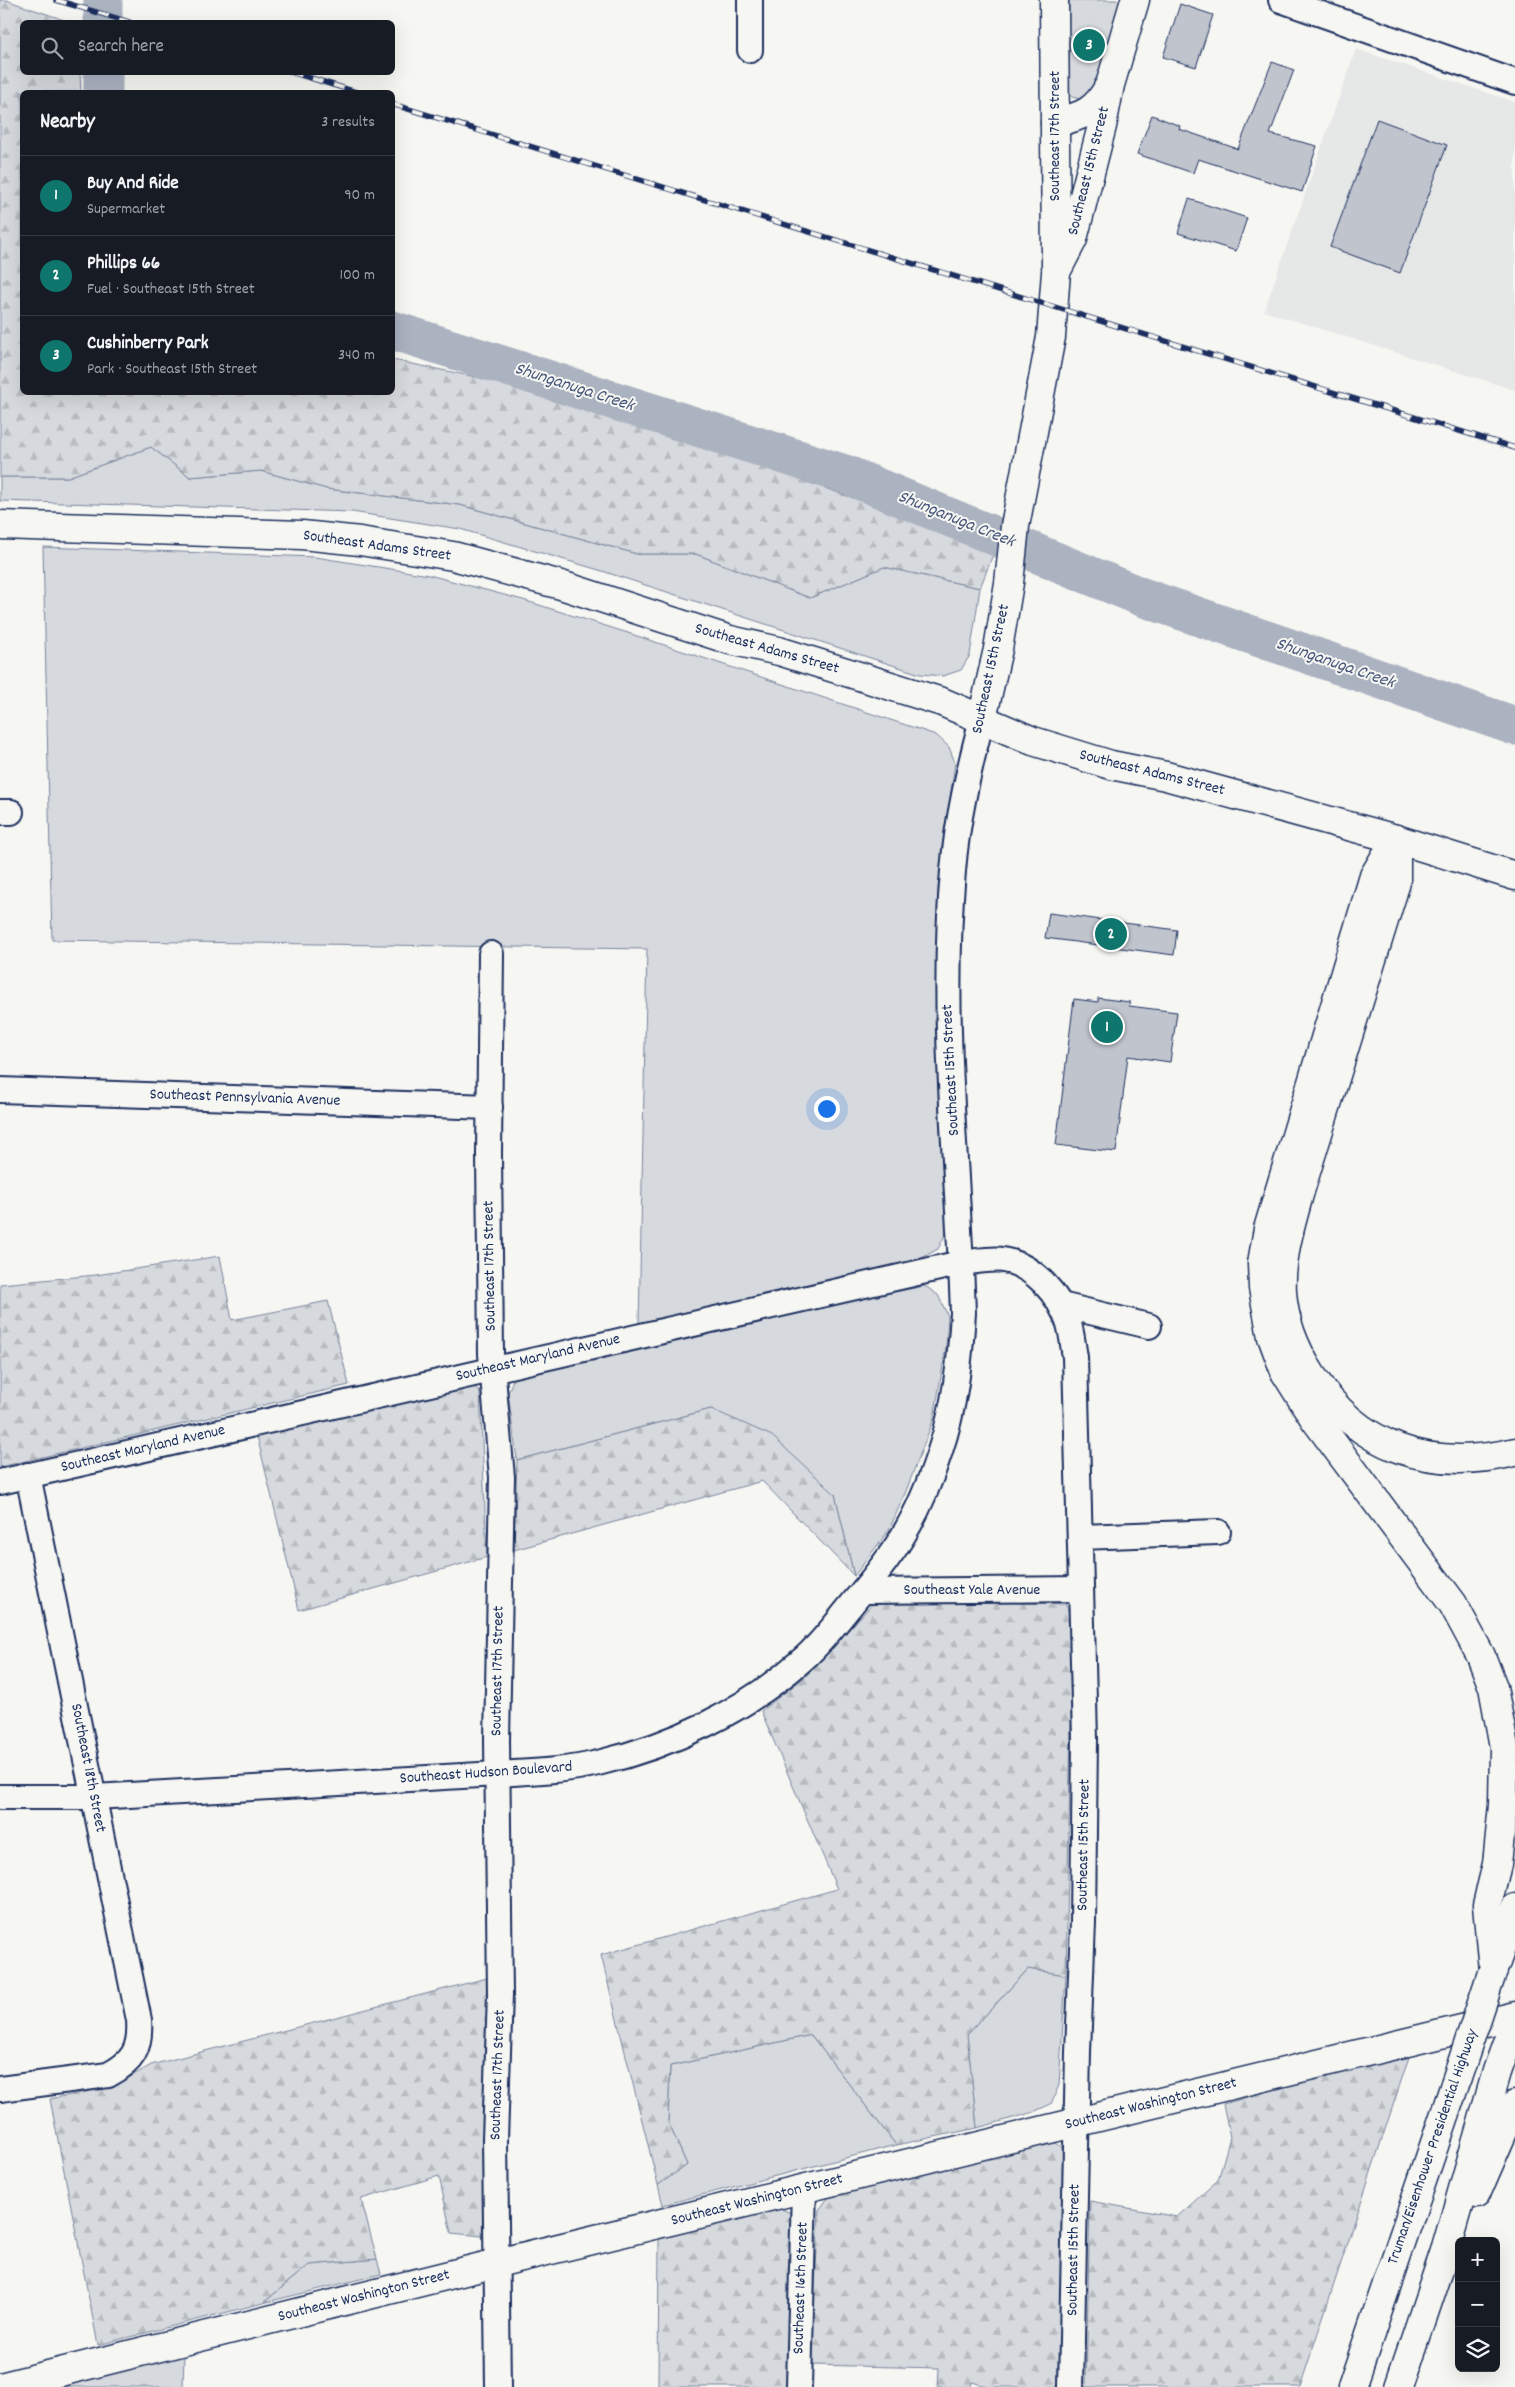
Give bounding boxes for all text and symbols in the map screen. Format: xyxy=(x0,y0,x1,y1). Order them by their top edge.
search box xyxy=(20,20,395,75)
pin: 3 xyxy=(1073,26,1105,64)
icon: search xyxy=(38,34,66,62)
text: Search here xyxy=(78,34,164,61)
street label: Southeast 17th Street xyxy=(1044,71,1067,201)
street label: Southeast 15th Street xyxy=(1062,104,1116,238)
text: Nearby xyxy=(40,108,95,138)
text: 3 results xyxy=(321,111,375,134)
text: Buy And Ride xyxy=(87,171,179,198)
text: 1 xyxy=(54,184,58,207)
text: 90 m xyxy=(344,184,375,207)
text: Supermarket xyxy=(87,198,165,221)
text: Phillips 66 xyxy=(87,251,160,278)
text: 2 xyxy=(53,264,60,287)
text: 100 m xyxy=(339,264,375,287)
text: Fuel · Southeast 15th Street xyxy=(87,278,255,301)
text: Cushinberry Park xyxy=(87,331,209,358)
text: 3 xyxy=(52,344,60,367)
text: 340 m xyxy=(338,344,375,367)
water label: Shunganuga Creek xyxy=(511,357,638,420)
text: Park · Southeast 15th Street xyxy=(87,358,257,381)
water label: Shunganuga Creek xyxy=(894,485,1020,555)
street label: Southeast Adams Street xyxy=(302,524,453,568)
street label: Southeast 15th Street xyxy=(966,602,1016,736)
street label: Southeast Adams Street xyxy=(692,617,842,681)
water label: Shunganuga Creek xyxy=(1272,632,1399,697)
street label: Southeast Adams Street xyxy=(1077,744,1227,802)
pin: 2 xyxy=(1095,915,1127,953)
street label: Southeast 15th Street xyxy=(936,1003,966,1136)
pin: 1 xyxy=(1091,1008,1123,1046)
street label: Southeast Pennsylvania Avenue xyxy=(149,1083,341,1113)
your location xyxy=(814,1096,840,1122)
street label: Southeast 17th Street xyxy=(477,1200,503,1331)
street label: Southeast Maryland Avenue xyxy=(454,1328,622,1388)
street label: Southeast Maryland Avenue xyxy=(59,1419,227,1479)
street label: Southeast Yale Avenue xyxy=(904,1579,1040,1602)
street label: Southeast 17th Street xyxy=(485,1605,511,1736)
street label: Southeast 18th Street xyxy=(64,1702,112,1835)
street label: Southeast Hudson Boulevard xyxy=(399,1756,573,1790)
street label: Southeast 15th Street xyxy=(1071,1779,1097,1911)
street label: Southeast 17th Street xyxy=(484,2009,512,2141)
street label: Truman/Eisenhower Presidential Highway xyxy=(1382,2026,1484,2268)
street label: Southeast Washington Street xyxy=(1063,2072,1239,2136)
street label: Southeast Washington Street xyxy=(669,2168,845,2232)
street label: Southeast 15th Street xyxy=(1061,2184,1087,2316)
street label: Southeast 16th Street xyxy=(787,2221,815,2355)
map controls xyxy=(1455,2237,1500,2372)
button: + xyxy=(1455,2237,1500,2282)
street label: Southeast Washington Street xyxy=(276,2264,452,2328)
button: − xyxy=(1455,2282,1500,2327)
button: layers xyxy=(1455,2327,1500,2372)

